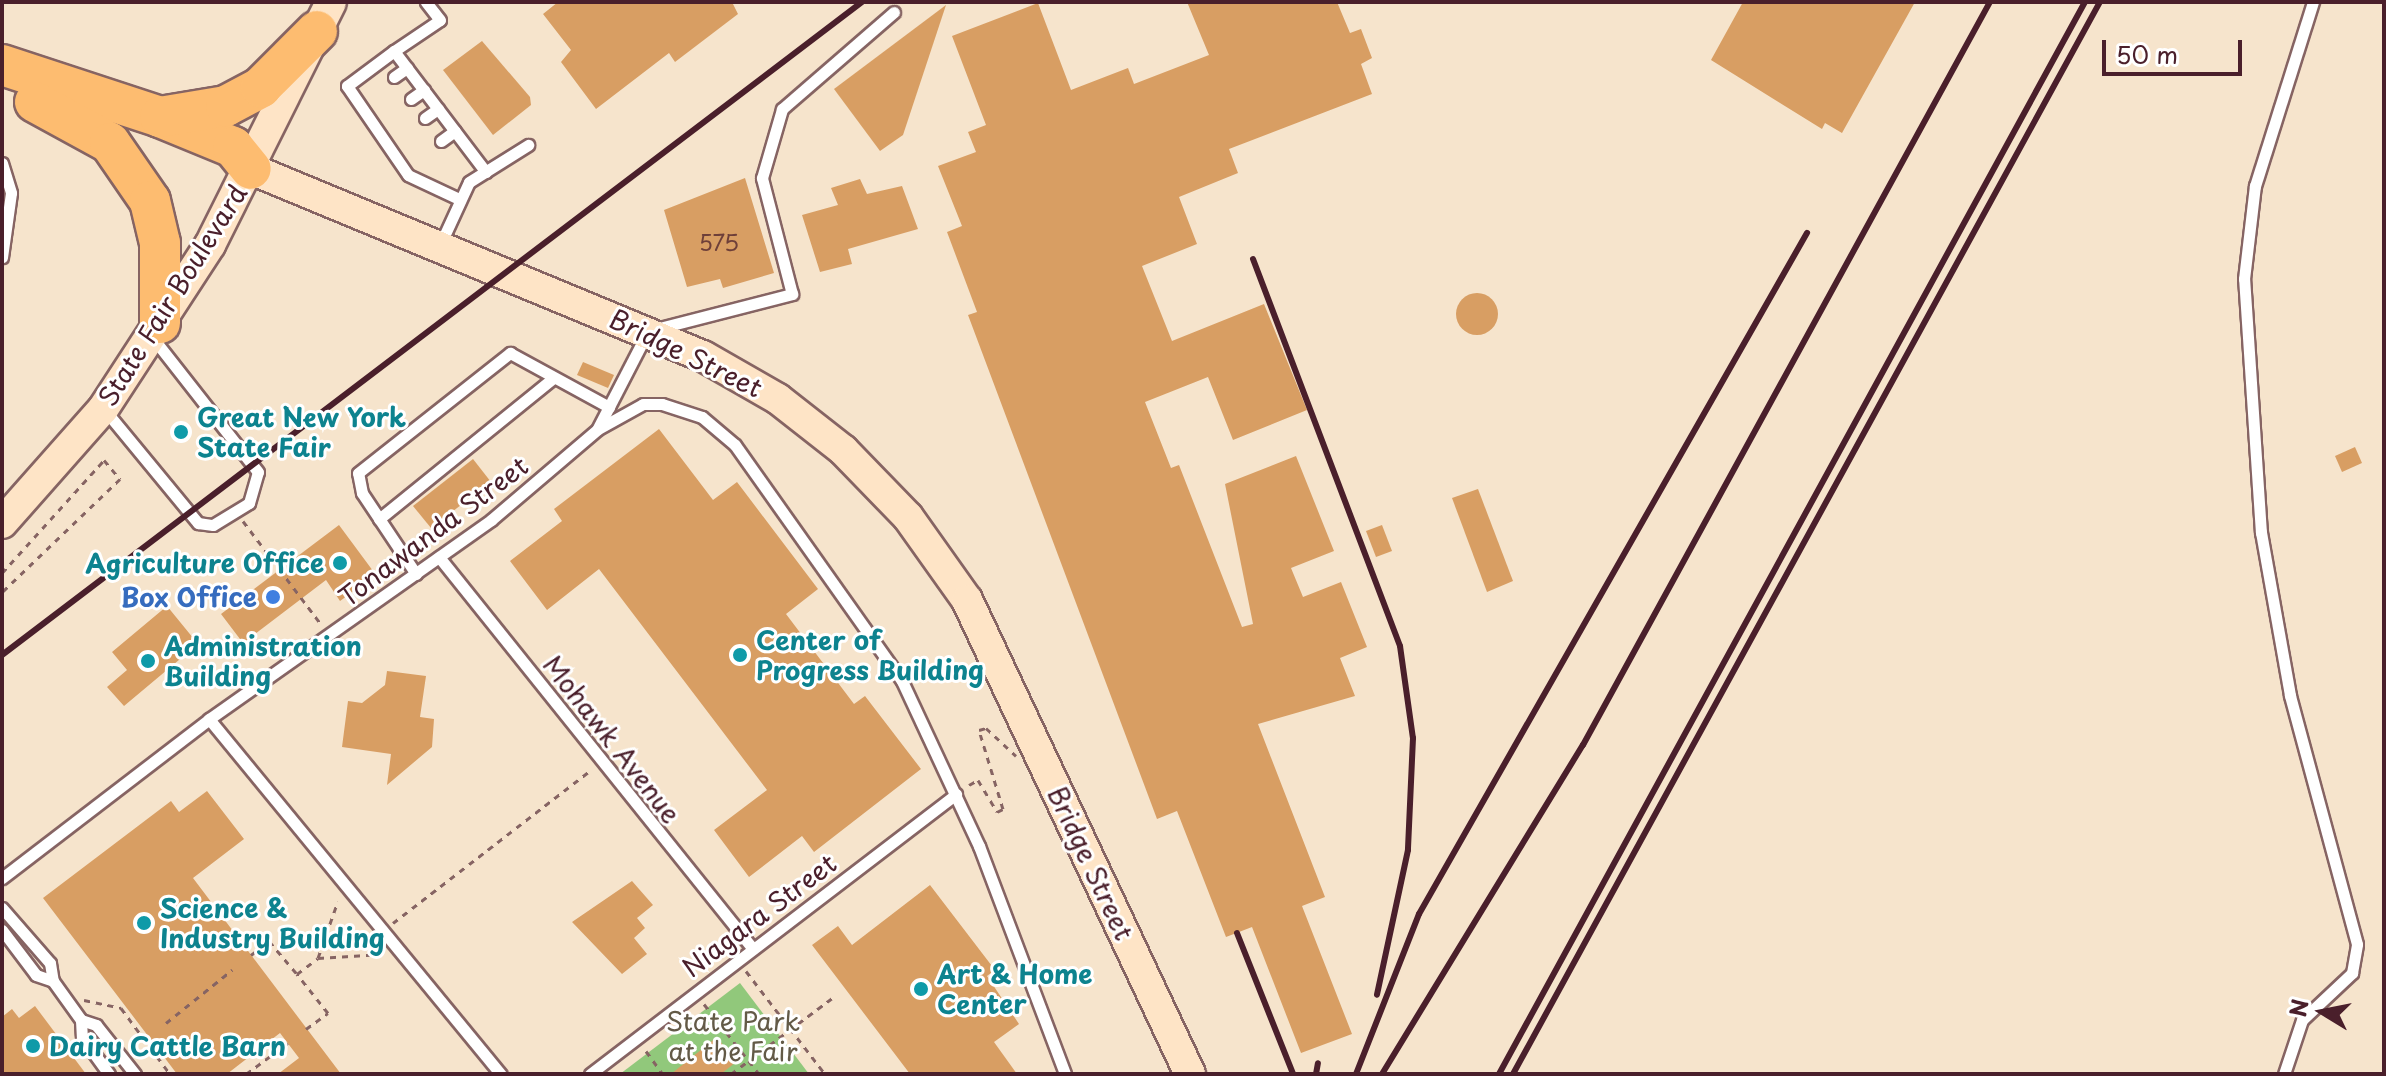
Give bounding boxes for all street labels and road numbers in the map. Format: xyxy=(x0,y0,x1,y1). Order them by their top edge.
street label: State Fair Boulevard xyxy=(91,178,253,412)
street label: Bridge Street xyxy=(604,303,768,403)
street label: Tonawanda Street xyxy=(332,450,534,612)
street label: Mohawk Avenue xyxy=(537,649,687,829)
street label: Bridge Street xyxy=(1042,781,1140,945)
street label: Niagara Street xyxy=(675,846,843,984)

